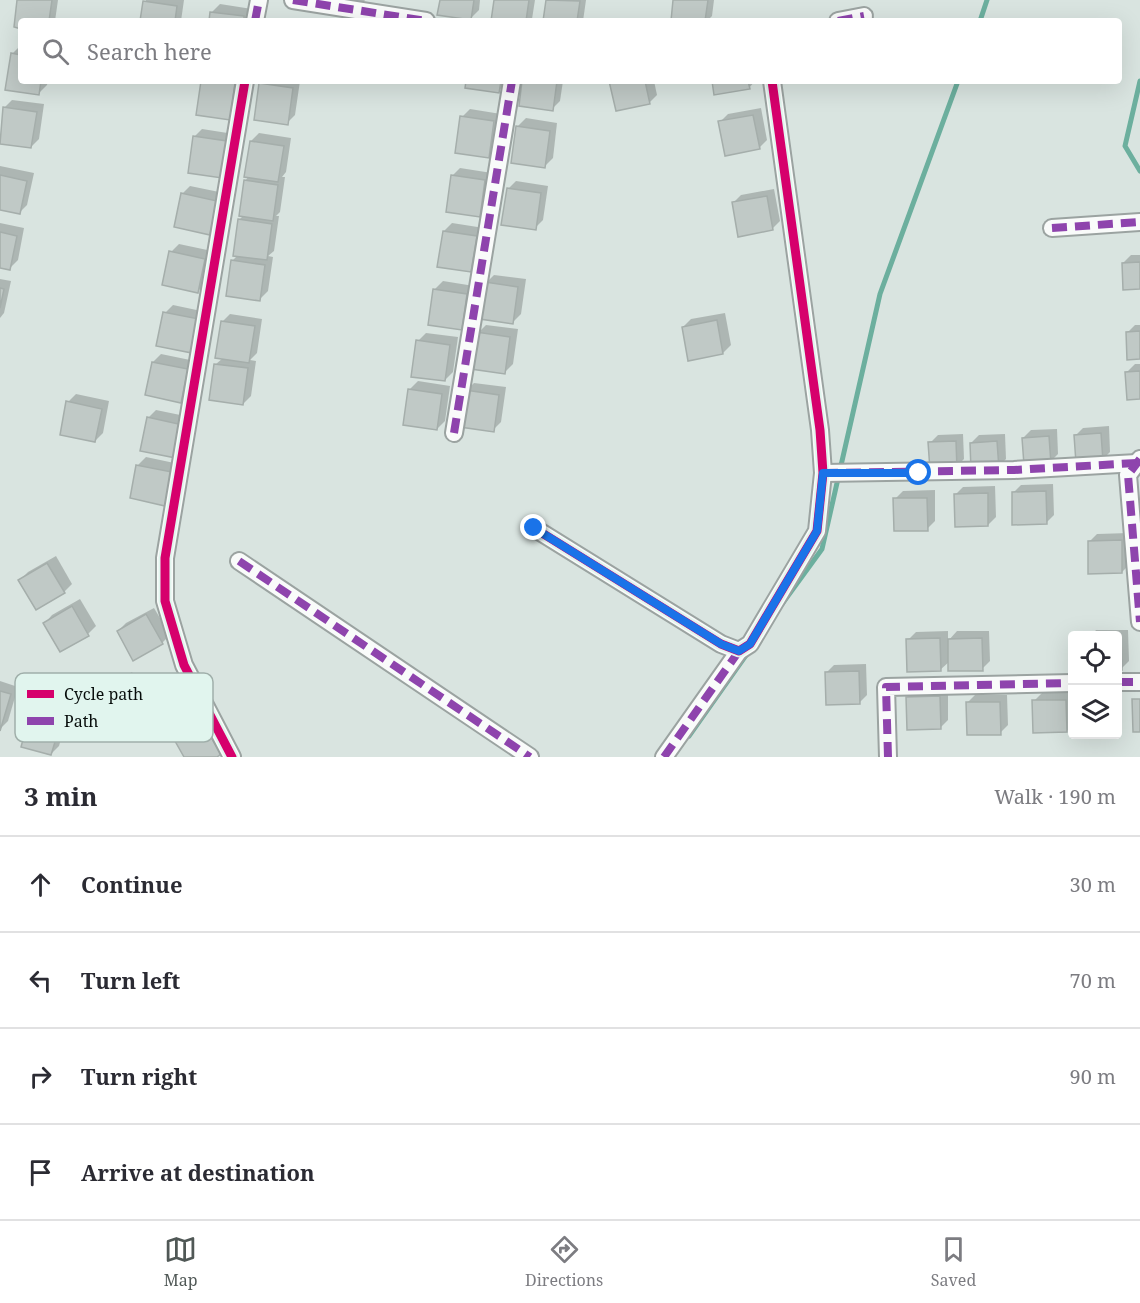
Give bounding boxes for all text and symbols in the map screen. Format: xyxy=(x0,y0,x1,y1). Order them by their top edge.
search box xyxy=(18,18,1122,84)
icon: search xyxy=(39,35,72,68)
text: Search here xyxy=(87,36,212,66)
route start xyxy=(905,459,931,485)
route end xyxy=(520,514,546,540)
map controls xyxy=(1068,631,1122,739)
button: locate xyxy=(1068,631,1122,685)
legend xyxy=(15,673,213,742)
text: Cycle path xyxy=(64,683,143,705)
button: layers xyxy=(1068,685,1122,739)
text: Path xyxy=(64,710,98,732)
text: 3 min xyxy=(24,778,98,814)
text: Walk · 190 m xyxy=(994,783,1116,810)
icon: ahead xyxy=(24,868,57,901)
text: Continue xyxy=(81,869,183,899)
text: 30 m xyxy=(1070,871,1116,898)
icon: left xyxy=(24,964,57,997)
text: Turn left xyxy=(81,965,180,995)
text: 70 m xyxy=(1070,967,1116,994)
icon: right xyxy=(24,1060,57,1093)
text: Turn right xyxy=(81,1061,197,1091)
text: 90 m xyxy=(1070,1063,1116,1090)
icon: arrive xyxy=(24,1156,57,1189)
text: Arrive at destination xyxy=(81,1157,315,1187)
tab: Map xyxy=(164,1233,198,1291)
tab: Directions xyxy=(525,1233,603,1291)
tab: Saved xyxy=(931,1233,976,1291)

